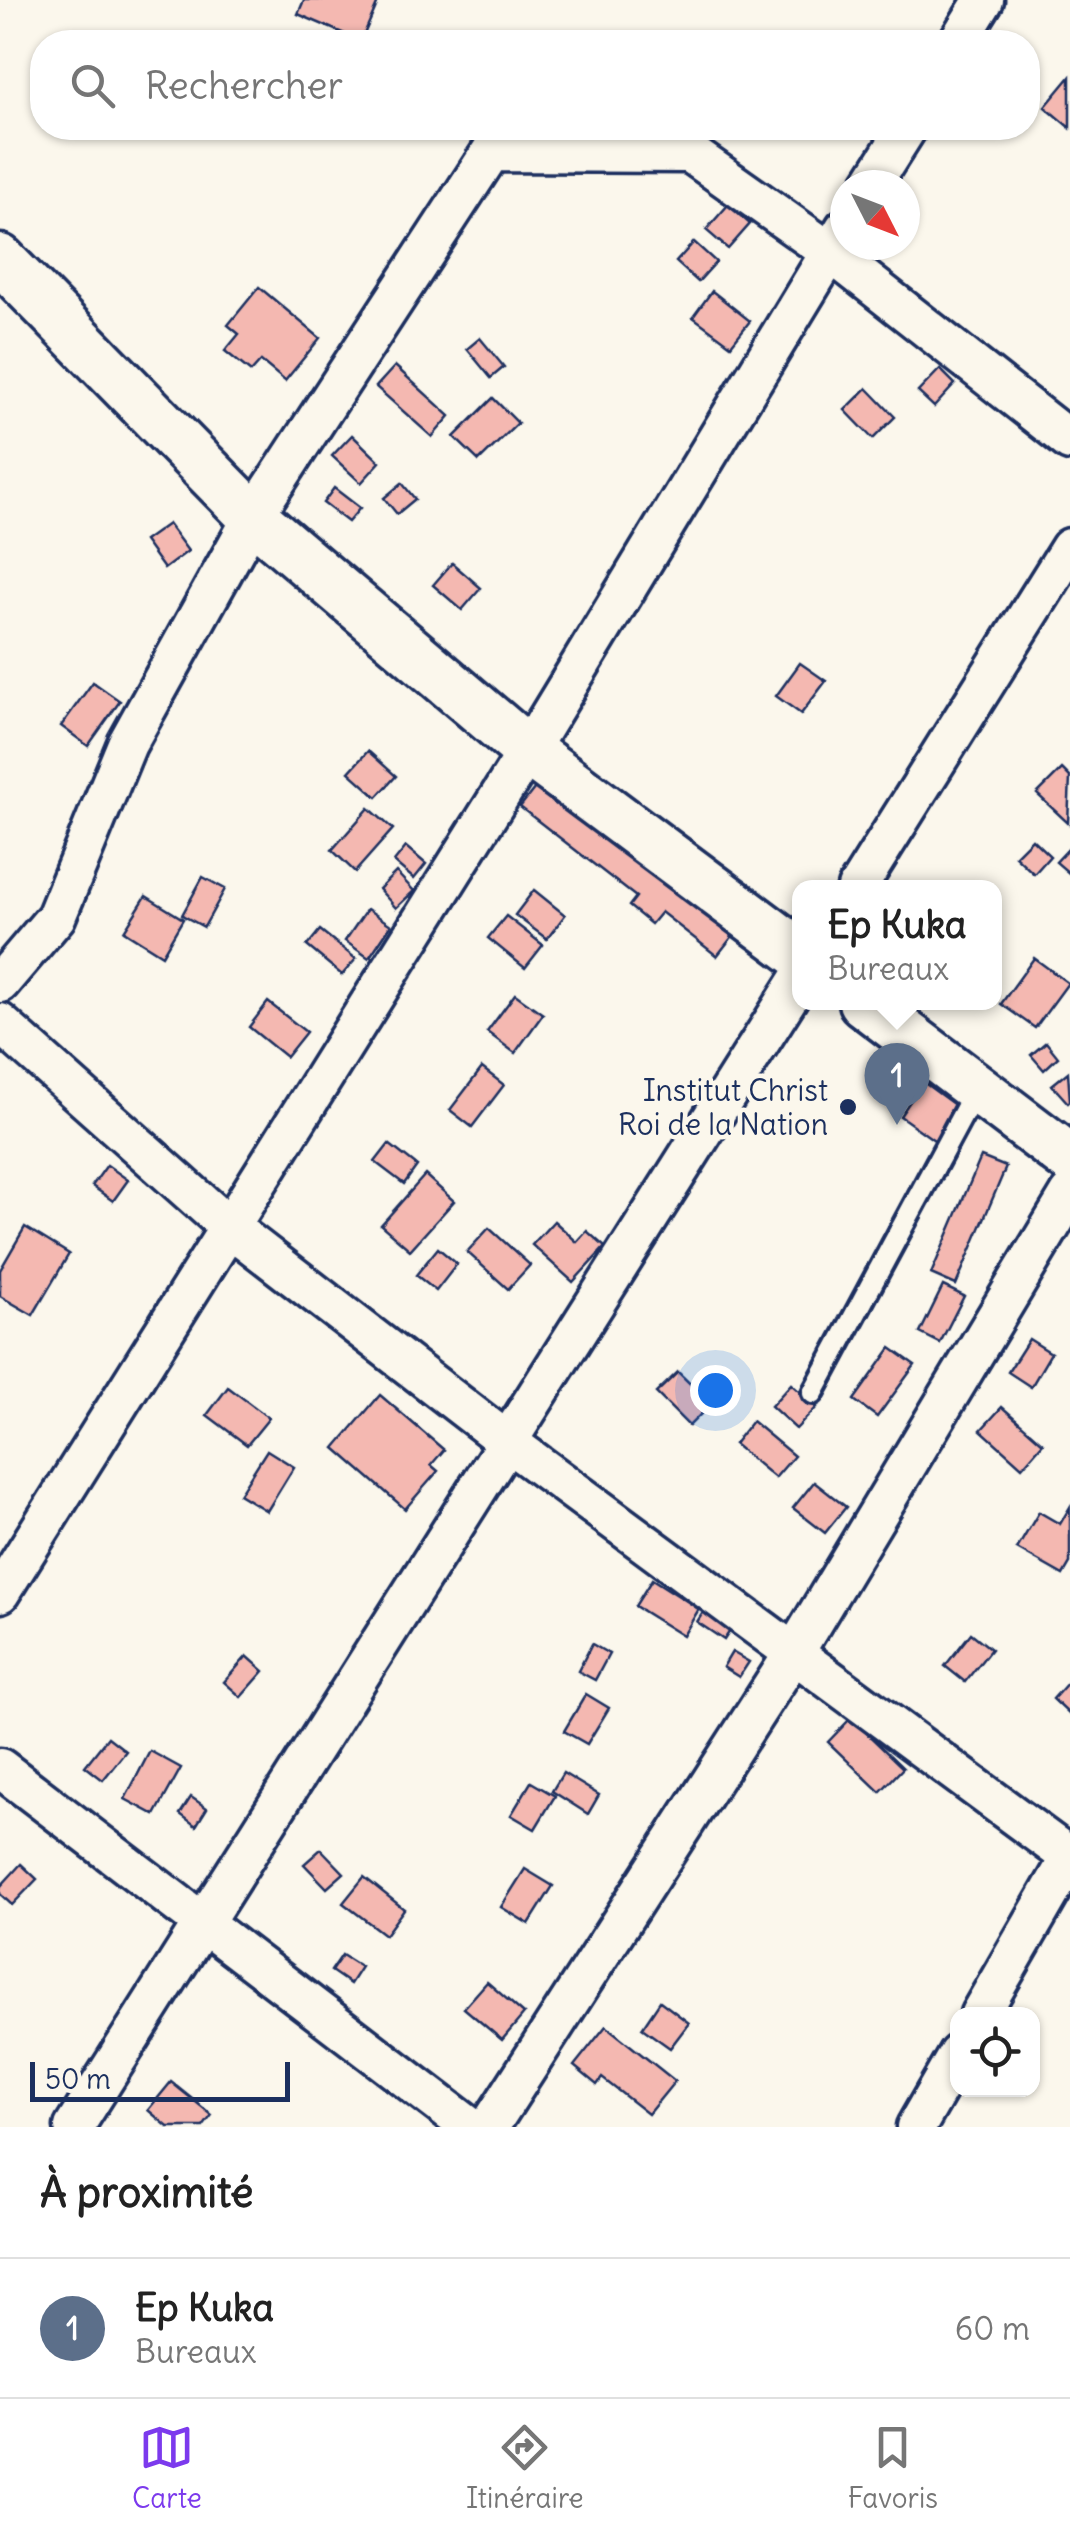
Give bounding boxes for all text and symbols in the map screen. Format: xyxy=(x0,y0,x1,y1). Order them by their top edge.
search box xyxy=(30,30,1040,140)
icon: search xyxy=(65,58,120,113)
text: Rechercher xyxy=(145,62,343,109)
north arrow xyxy=(830,170,920,260)
popup xyxy=(792,880,1002,1010)
text: Ep Kuka xyxy=(828,901,966,948)
text: Bureaux xyxy=(828,948,949,989)
pin: 1 xyxy=(864,1042,930,1125)
place label: Institut Christ Roi de la Nation xyxy=(618,1071,828,1143)
marker: Institut Christ Roi de la Nation xyxy=(837,1096,859,1118)
your location xyxy=(690,1365,741,1416)
map controls xyxy=(950,2007,1040,2097)
button: locate xyxy=(950,2007,1040,2097)
scale bar xyxy=(30,2057,290,2102)
text: 50 m xyxy=(45,2061,111,2097)
text: À proximité xyxy=(40,2166,253,2218)
text: Ep Kuka xyxy=(135,2284,274,2331)
text: 1 xyxy=(66,2308,79,2349)
text: 60 m xyxy=(955,2308,1030,2349)
text: Bureaux xyxy=(135,2331,257,2372)
tab: Carte xyxy=(132,2420,202,2516)
tab: Itinéraire xyxy=(466,2420,584,2516)
tab: Favoris xyxy=(848,2420,938,2516)

